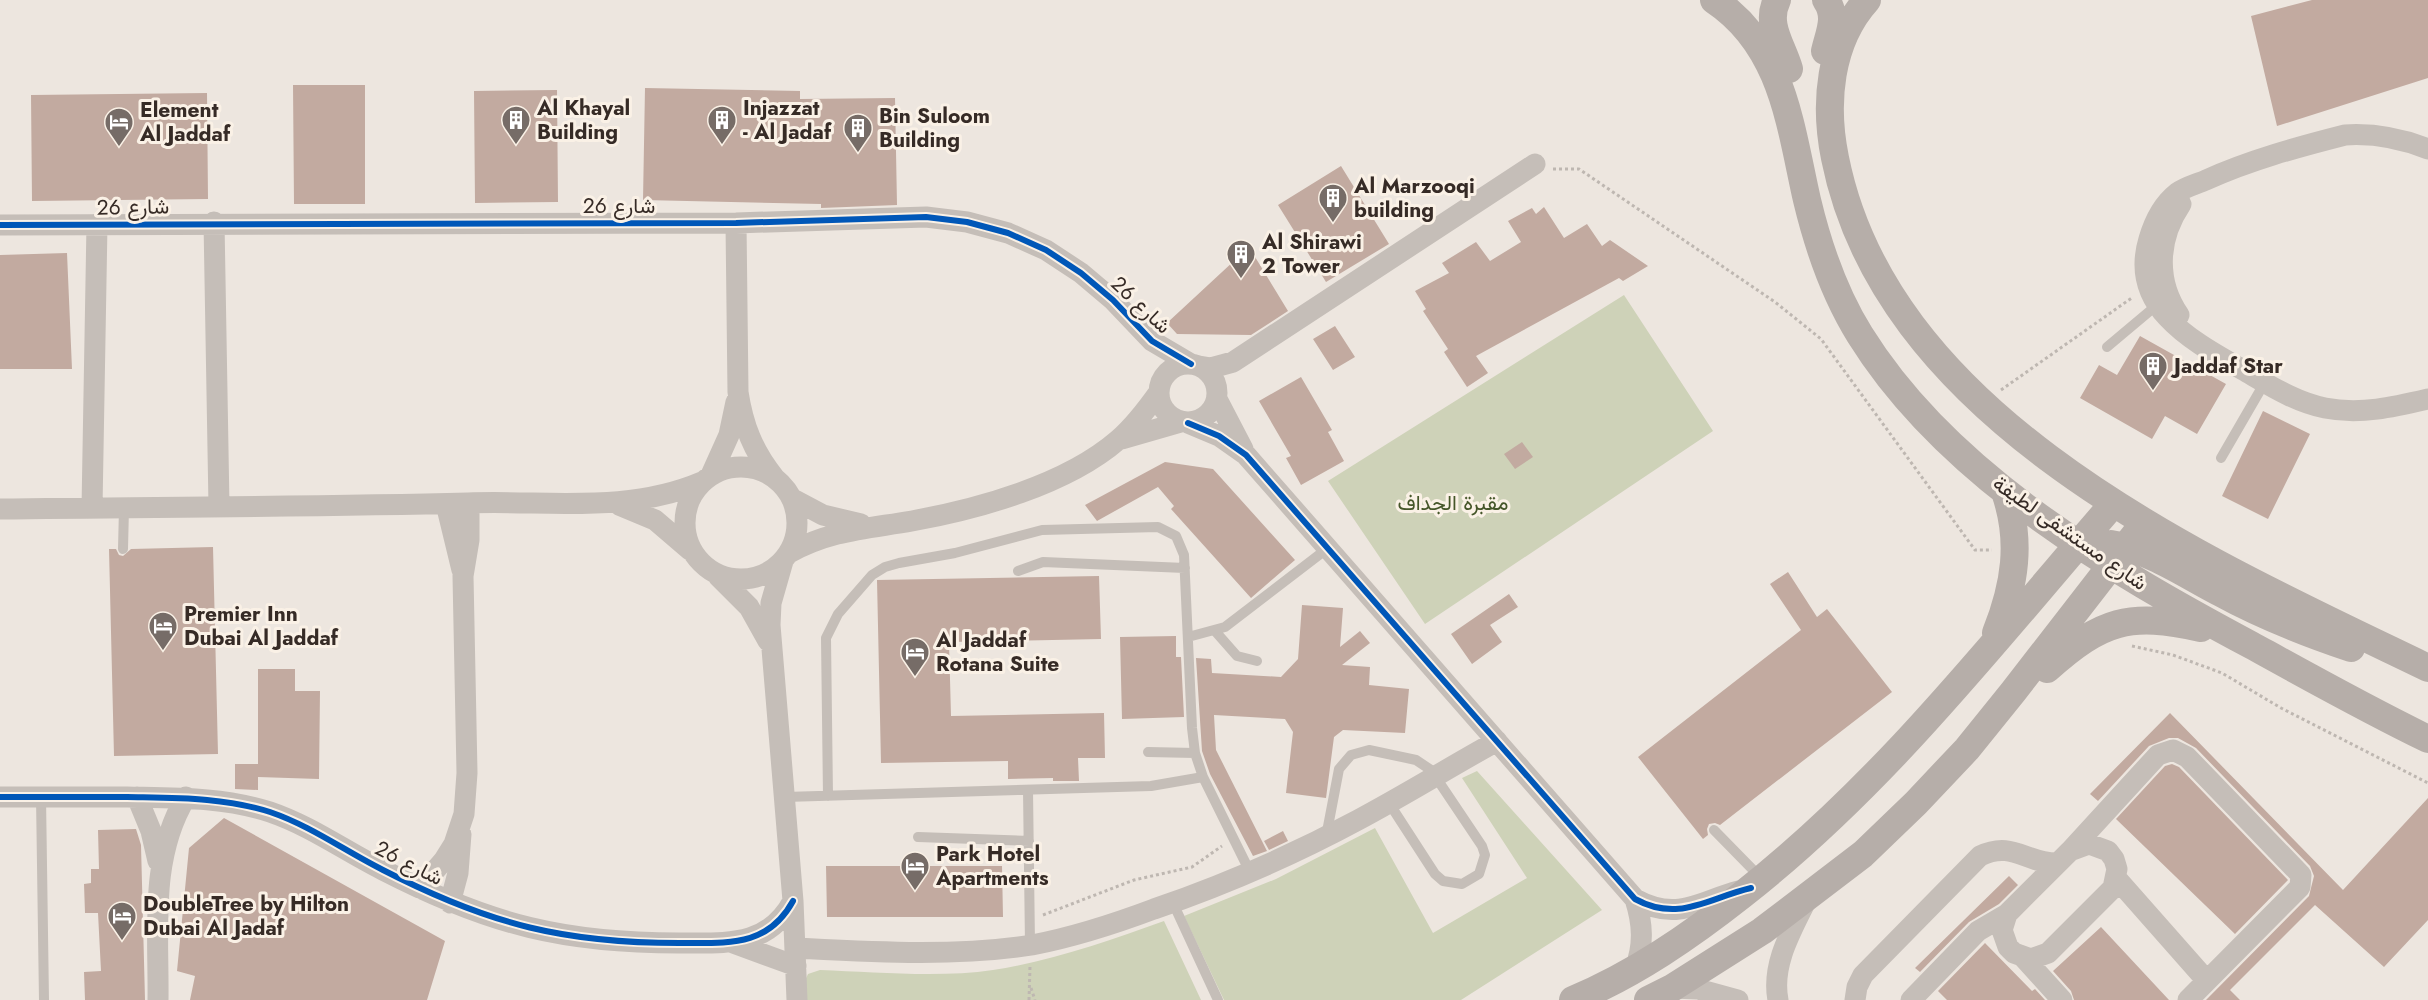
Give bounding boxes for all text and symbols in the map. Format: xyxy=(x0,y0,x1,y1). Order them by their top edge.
place label: Al Khayal Building xyxy=(536,93,630,147)
place label: Injazzat - Al Jadaf xyxy=(743,93,832,147)
place label: Element Al Jaddaf xyxy=(139,95,231,149)
place label: Bin Suloom Building xyxy=(879,101,990,155)
building icon: Al Khayal Building xyxy=(500,104,532,146)
building icon: Injazzat - Al Jadaf xyxy=(706,104,738,146)
hotel icon: Element Al Jaddaf xyxy=(103,106,135,148)
building icon: Bin Suloom Building xyxy=(842,112,874,154)
place label: Al Marzooqi building xyxy=(1353,171,1475,225)
building icon: Al Marzooqi building xyxy=(1317,182,1349,224)
street label: شارع 26 xyxy=(96,191,170,223)
street label: شارع 26 xyxy=(583,191,655,221)
place label: Al Shirawi 2 Tower xyxy=(1261,227,1362,281)
building icon: Al Shirawi 2 Tower xyxy=(1225,238,1257,280)
street label: شارع 26 xyxy=(1104,269,1178,341)
building icon: Jaddaf Star xyxy=(2137,350,2169,392)
place label: Jaddaf Star xyxy=(2170,351,2283,381)
street label: شارع مستشفى لطيفة xyxy=(1987,468,2153,598)
park label: مقبرة الجداف xyxy=(1398,488,1508,518)
place label: Premier Inn Dubai Al Jaddaf xyxy=(184,599,339,653)
hotel icon: Premier Inn Dubai Al Jaddaf xyxy=(147,610,179,652)
place label: Al Jaddaf Rotana Suite xyxy=(935,625,1059,679)
hotel icon: Al Jaddaf Rotana Suite xyxy=(899,636,931,678)
street label: شارع 26 xyxy=(370,833,448,893)
place label: Park Hotel Apartments xyxy=(935,839,1049,893)
hotel icon: Park Hotel Apartments xyxy=(899,850,931,892)
place label: DoubleTree by Hilton Dubai Al Jadaf xyxy=(143,889,349,943)
hotel icon: DoubleTree by Hilton Dubai Al Jadaf xyxy=(106,900,138,942)

